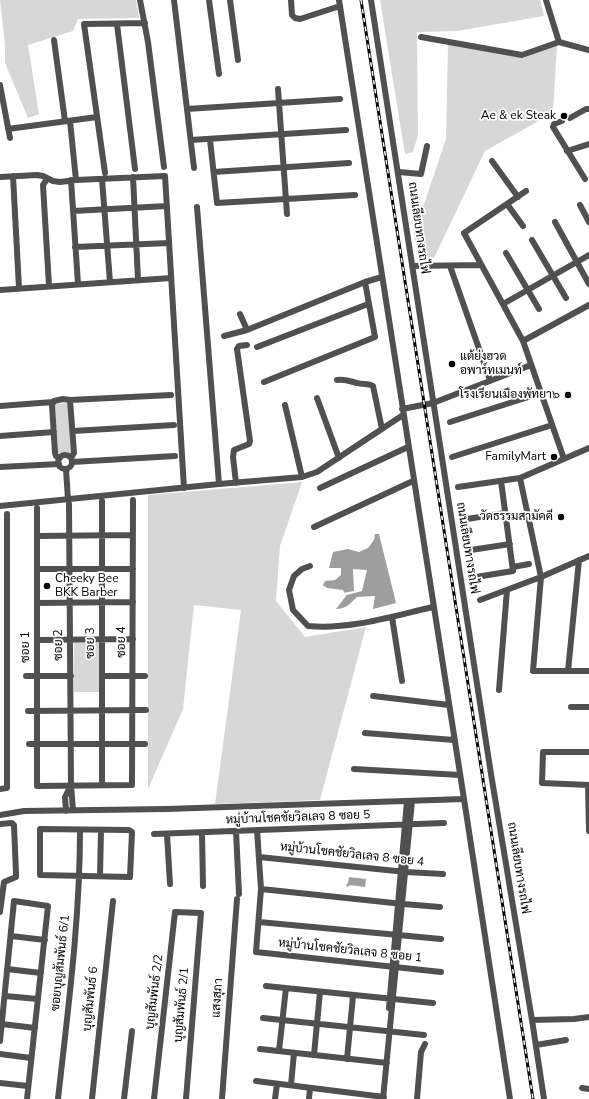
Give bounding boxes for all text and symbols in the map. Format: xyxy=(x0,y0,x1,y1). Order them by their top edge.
place label: Ae & ek Steak xyxy=(481,109,556,123)
marker: Ae & ek Steak xyxy=(559,111,569,121)
street label: ถนนเลียบทางรถไฟ xyxy=(404,181,432,275)
place label: แต้ย่งฮวด อพาร์ทเมนท์ xyxy=(460,350,522,378)
marker: แต้ย่งฮวด อพาร์ทเมนท์ xyxy=(447,359,457,369)
place label: โรงเรียนเมืองพัทยา๖ xyxy=(459,388,560,402)
marker: โรงเรียนเมืองพัทยา๖ xyxy=(563,390,573,400)
place label: FamilyMart xyxy=(485,450,546,464)
marker: FamilyMart xyxy=(549,452,559,462)
street label: ถนนเลียบทางรถไฟ xyxy=(453,501,481,595)
place label: วัดธรรมสามัคคี xyxy=(480,510,553,524)
marker: วัดธรรมสามัคคี xyxy=(556,512,566,522)
place label: Cheeky Bee BKK Barber xyxy=(55,572,119,600)
marker: Cheeky Bee BKK Barber xyxy=(42,581,52,591)
street label: ซอย 4 xyxy=(115,626,129,658)
street label: ซอย 3 xyxy=(84,627,98,659)
street label: ซอย 2 xyxy=(52,629,66,661)
street label: ซอย 1 xyxy=(19,631,33,663)
street label: หมู่บ้านโชคชัยวิลเลจ 8 ซอย 5 xyxy=(225,808,371,828)
street label: ถนนเลียบทางรถไฟ xyxy=(504,821,532,915)
street label: หมู่บ้านโชคชัยวิลเลจ 8 ซอย 4 xyxy=(279,840,425,870)
street label: ซอยบุญสัมพันธ์ 6/1 xyxy=(49,914,73,1012)
street label: หมู่บ้านโชคชัยวิลเลจ 8 ซอย 1 xyxy=(277,936,423,966)
street label: บุญสัมพันธ์ 2/2 xyxy=(143,954,167,1030)
street label: บุญสัมพันธ์ 6 xyxy=(80,966,102,1032)
street label: บุญสัมพันธ์ 2/1 xyxy=(172,967,192,1043)
street label: แสงสุภา xyxy=(209,978,227,1018)

